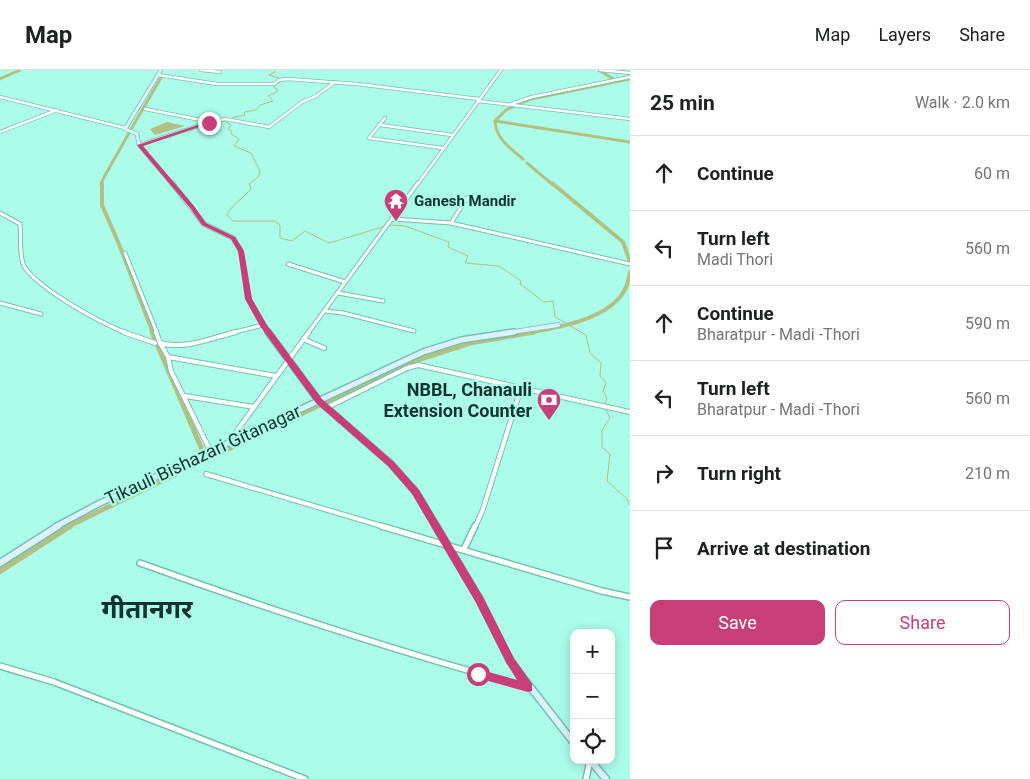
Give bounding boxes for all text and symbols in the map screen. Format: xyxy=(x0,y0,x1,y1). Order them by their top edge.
text: Map xyxy=(25,21,72,49)
text: Map xyxy=(815,24,850,45)
text: Layers xyxy=(878,24,931,45)
text: Share xyxy=(959,24,1005,45)
text: 25 min xyxy=(650,91,715,115)
text: Walk · 2.0 km xyxy=(915,93,1010,112)
route end xyxy=(198,112,221,135)
icon: ahead xyxy=(650,159,678,187)
text: Continue xyxy=(697,162,774,185)
text: 60 m xyxy=(974,164,1010,183)
temple icon: Ganesh Mandir xyxy=(383,188,409,222)
place label: Ganesh Mandir xyxy=(414,192,517,210)
text: Turn left xyxy=(697,227,770,250)
icon: left xyxy=(650,234,678,262)
text: 560 m xyxy=(965,239,1010,258)
text: Madi Thori xyxy=(697,250,773,269)
text: Continue xyxy=(697,302,774,325)
icon: ahead xyxy=(650,309,678,337)
text: 590 m xyxy=(965,314,1010,333)
text: Bharatpur - Madi -Thori xyxy=(697,325,860,344)
text: Turn left xyxy=(697,377,770,400)
place label: NBBL, Chanauli Extension Counter xyxy=(384,379,532,421)
icon: left xyxy=(650,384,678,412)
bank icon: NBBL, Chanauli Extension Counter xyxy=(536,387,562,421)
text: 560 m xyxy=(965,389,1010,408)
street label: Tikauli Bishazari Gitanagar xyxy=(102,400,304,509)
text: Bharatpur - Madi -Thori xyxy=(697,400,860,419)
icon: right xyxy=(650,459,678,487)
text: Turn right xyxy=(697,462,781,485)
text: 210 m xyxy=(965,464,1010,483)
icon: arrive xyxy=(650,534,678,562)
text: Arrive at destination xyxy=(697,537,870,560)
district label: गीतानगर xyxy=(102,594,193,624)
button: Save xyxy=(650,600,825,645)
button: Share xyxy=(835,600,1010,645)
map controls xyxy=(570,629,615,764)
button: + xyxy=(570,629,615,674)
route start xyxy=(467,663,490,686)
button: − xyxy=(570,674,615,719)
button: locate xyxy=(570,719,615,764)

